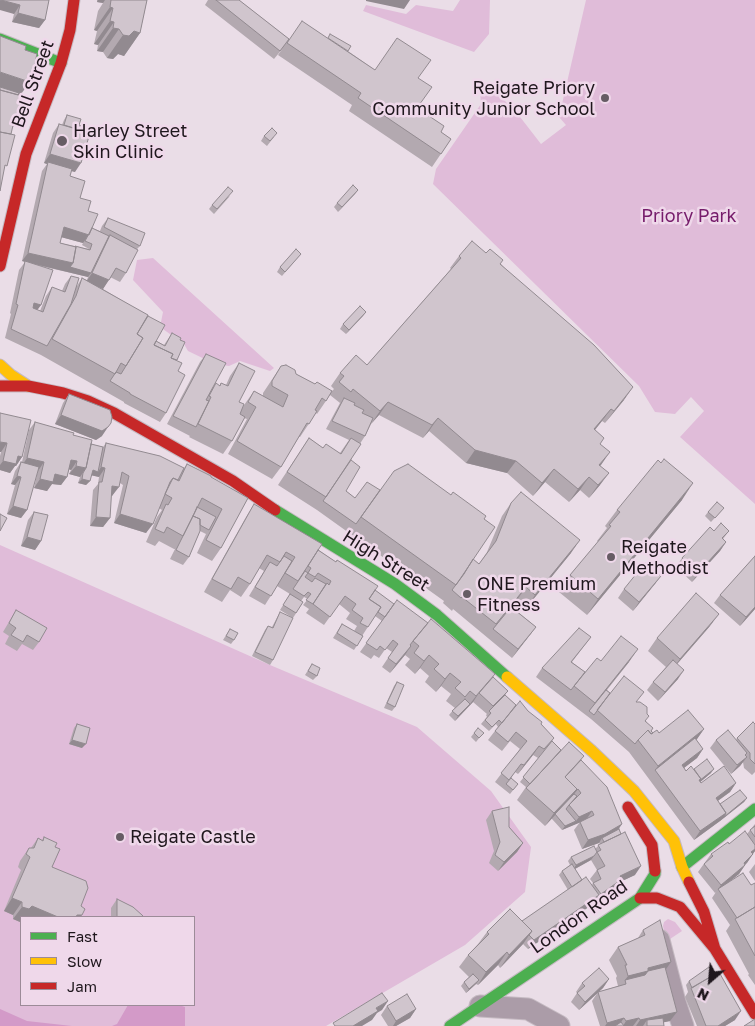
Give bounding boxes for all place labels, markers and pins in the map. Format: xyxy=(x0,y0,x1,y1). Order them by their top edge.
place label: Reigate Priory Community Junior School xyxy=(372,77,595,120)
marker: Reigate Priory Community Junior School xyxy=(599,92,611,104)
place label: Harley Street Skin Clinic xyxy=(73,120,187,162)
marker: Harley Street Skin Clinic xyxy=(55,134,69,148)
place label: Reigate Methodist xyxy=(621,536,709,578)
marker: Reigate Methodist xyxy=(605,551,617,563)
place label: ONE Premium Fitness xyxy=(477,573,596,616)
marker: ONE Premium Fitness xyxy=(461,588,473,600)
place label: Reigate Castle xyxy=(130,826,256,848)
marker: Reigate Castle xyxy=(114,831,126,843)

